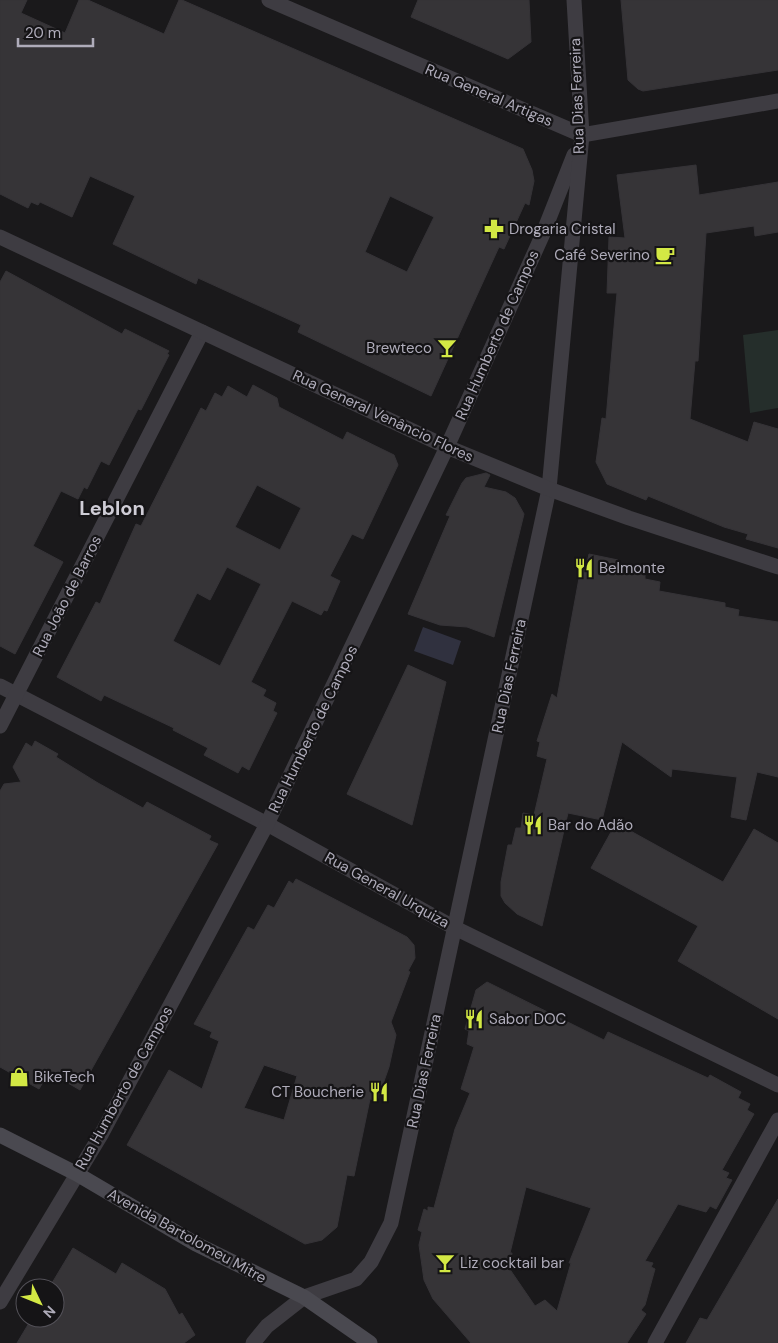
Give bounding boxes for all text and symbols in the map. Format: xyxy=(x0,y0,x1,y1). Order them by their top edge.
scale bar xyxy=(18,15,92,47)
text: 20 m xyxy=(25,23,61,43)
street label: Rua Dias Ferreira xyxy=(565,38,589,154)
street label: Rua General Artigas xyxy=(422,59,556,131)
pharmacy icon: Drogaria Cristal xyxy=(483,218,505,240)
place label: Drogaria Cristal xyxy=(509,219,616,239)
cafe icon: Café Severino xyxy=(654,244,676,266)
place label: Café Severino xyxy=(554,245,650,265)
street label: Rua Humberto de Campos xyxy=(450,247,544,423)
bar icon: Brewteco xyxy=(436,337,458,359)
place label: Brewteco xyxy=(366,338,432,358)
street label: Rua General Venâncio Flores xyxy=(289,365,477,467)
district label: Leblon xyxy=(79,495,145,521)
street label: Rua João de Barros xyxy=(28,532,106,660)
restaurant icon: Belmonte xyxy=(573,557,595,579)
place label: Belmonte xyxy=(599,558,665,578)
street label: Rua Dias Ferreira xyxy=(487,617,531,735)
street label: Rua Humberto de Campos xyxy=(264,642,362,816)
restaurant icon: Bar do Adão xyxy=(522,814,544,836)
place label: Bar do Adão xyxy=(548,815,633,835)
street label: Rua General Urquiza xyxy=(321,847,453,933)
street label: Rua Humberto de Campos xyxy=(71,1003,177,1173)
restaurant icon: Sabor DOC xyxy=(463,1008,485,1030)
place label: Sabor DOC xyxy=(489,1009,567,1029)
street label: Rua Dias Ferreira xyxy=(402,1012,446,1130)
shop icon: BikeTech xyxy=(8,1066,30,1088)
place label: BikeTech xyxy=(34,1067,95,1087)
restaurant icon: CT Boucherie xyxy=(368,1081,390,1103)
place label: CT Boucherie xyxy=(271,1082,364,1102)
street label: Avenida Bartolomeu Mitre xyxy=(104,1184,270,1288)
bar icon: Liz cocktail bar xyxy=(434,1252,456,1274)
place label: Liz cocktail bar xyxy=(460,1253,565,1273)
north arrow xyxy=(15,1278,65,1328)
text: N xyxy=(39,1302,60,1322)

